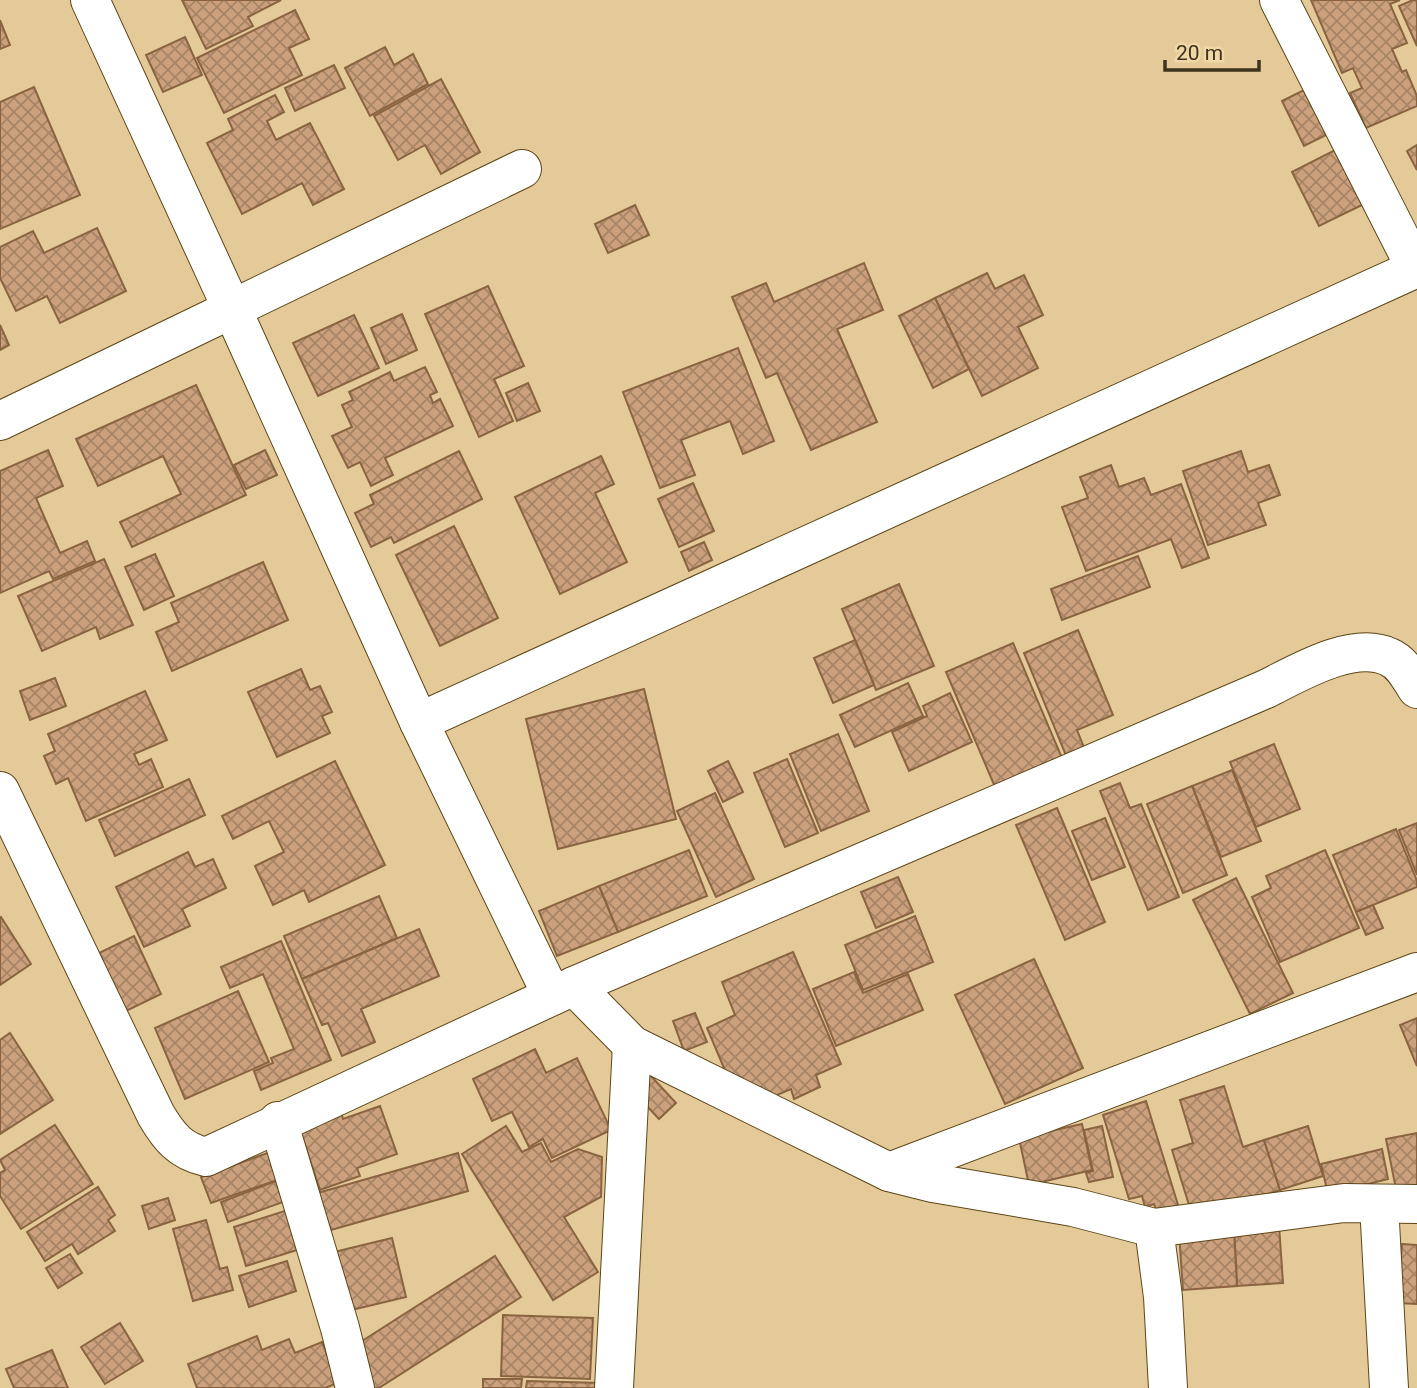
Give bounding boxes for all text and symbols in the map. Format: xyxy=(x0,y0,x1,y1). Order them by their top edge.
scale bar xyxy=(1165,28,1260,72)
text: 20 m xyxy=(1176,41,1223,65)

